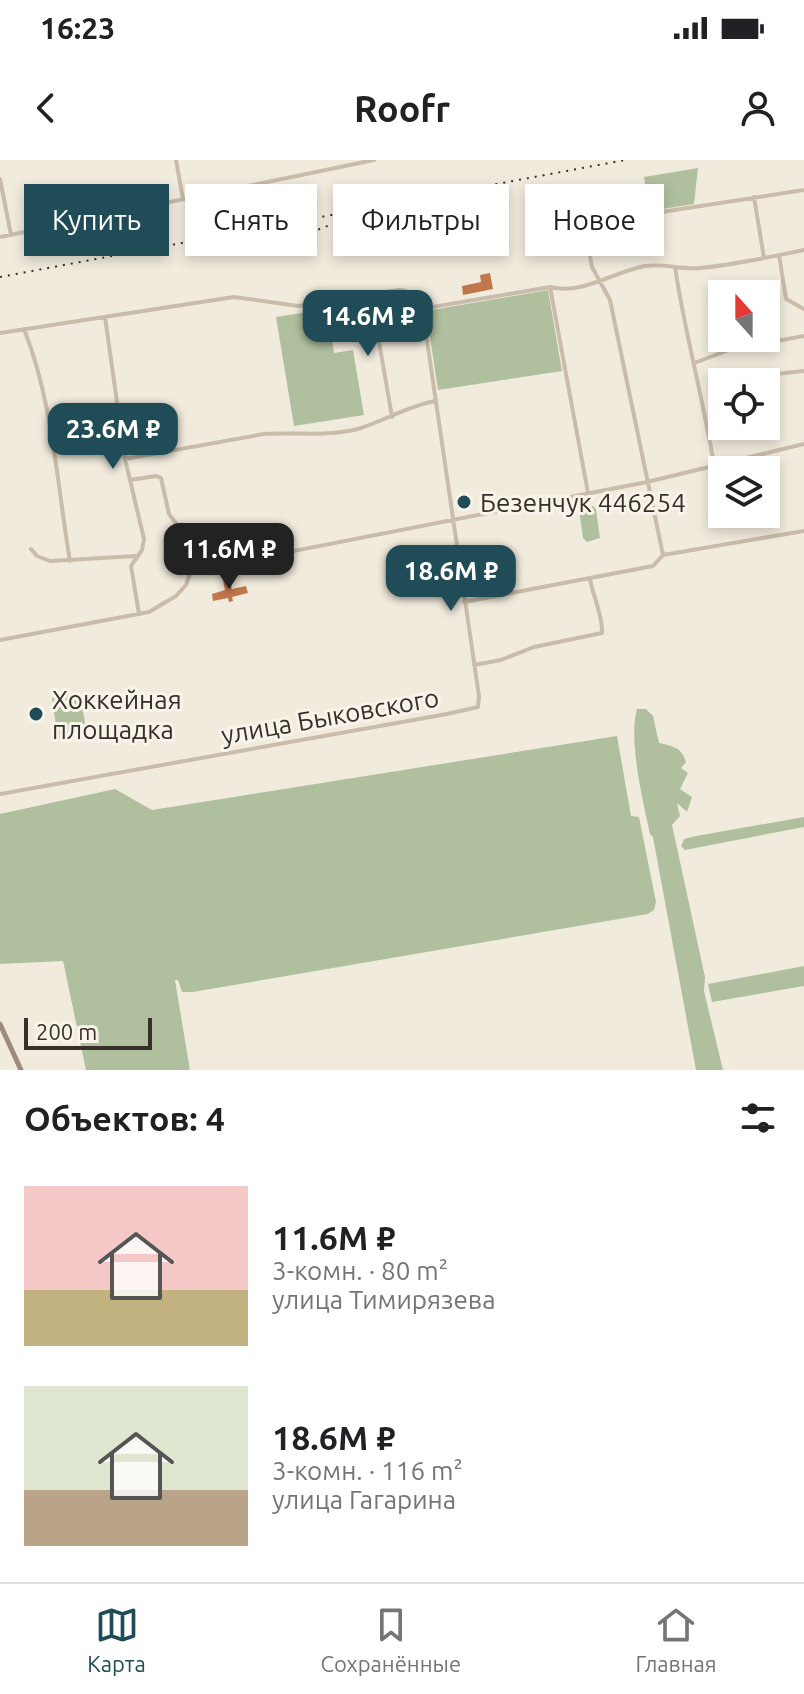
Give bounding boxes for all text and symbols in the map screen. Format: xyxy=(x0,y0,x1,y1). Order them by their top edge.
text: 16:23 xyxy=(40,11,115,45)
icon: back xyxy=(24,86,68,130)
icon: person xyxy=(736,86,780,130)
text: Roofr xyxy=(354,88,450,129)
chip: Купить xyxy=(24,184,169,256)
chip: Снять xyxy=(185,184,317,256)
chip: Фильтры xyxy=(333,184,509,256)
chip: Новое xyxy=(525,184,664,256)
north arrow xyxy=(708,280,780,352)
map controls xyxy=(708,280,780,528)
pin: 14.6M ₽ xyxy=(294,290,442,358)
text: 14.6M ₽ xyxy=(321,301,415,330)
button: locate xyxy=(708,368,780,440)
pin: 23.6M ₽ xyxy=(39,403,187,471)
text: 23.6M ₽ xyxy=(66,414,160,443)
button: layers xyxy=(708,456,780,528)
place label: Безенчук 446254 xyxy=(480,488,686,517)
marker: Безенчук 446254 xyxy=(455,493,473,511)
pin: 11.6M ₽ xyxy=(155,523,303,591)
text: 11.6M ₽ xyxy=(182,534,276,563)
pin: 18.6M ₽ xyxy=(377,545,525,613)
text: 18.6M ₽ xyxy=(404,556,498,585)
street label: улица Быковского xyxy=(219,683,441,749)
place label: Хоккейная площадка xyxy=(52,685,182,744)
marker: Хоккейная площадка xyxy=(27,705,45,723)
scale bar xyxy=(24,1014,152,1050)
text: 200 m xyxy=(36,1019,97,1044)
icon: filters xyxy=(736,1096,780,1140)
text: Объектов: 4 xyxy=(24,1099,225,1137)
icon: home xyxy=(88,1218,184,1314)
text: 11.6M ₽ xyxy=(272,1218,395,1256)
text: 3-комн. · 80 m² xyxy=(272,1256,448,1285)
text: улица Тимирязева xyxy=(272,1285,496,1314)
icon: home xyxy=(88,1418,184,1514)
text: 18.6M ₽ xyxy=(272,1418,395,1456)
text: 3-комн. · 116 m² xyxy=(272,1456,463,1485)
text: улица Гагарина xyxy=(272,1485,456,1514)
tab: Карта xyxy=(87,1603,146,1676)
tab: Сохранённые xyxy=(320,1603,461,1676)
tab: Главная xyxy=(636,1603,717,1676)

